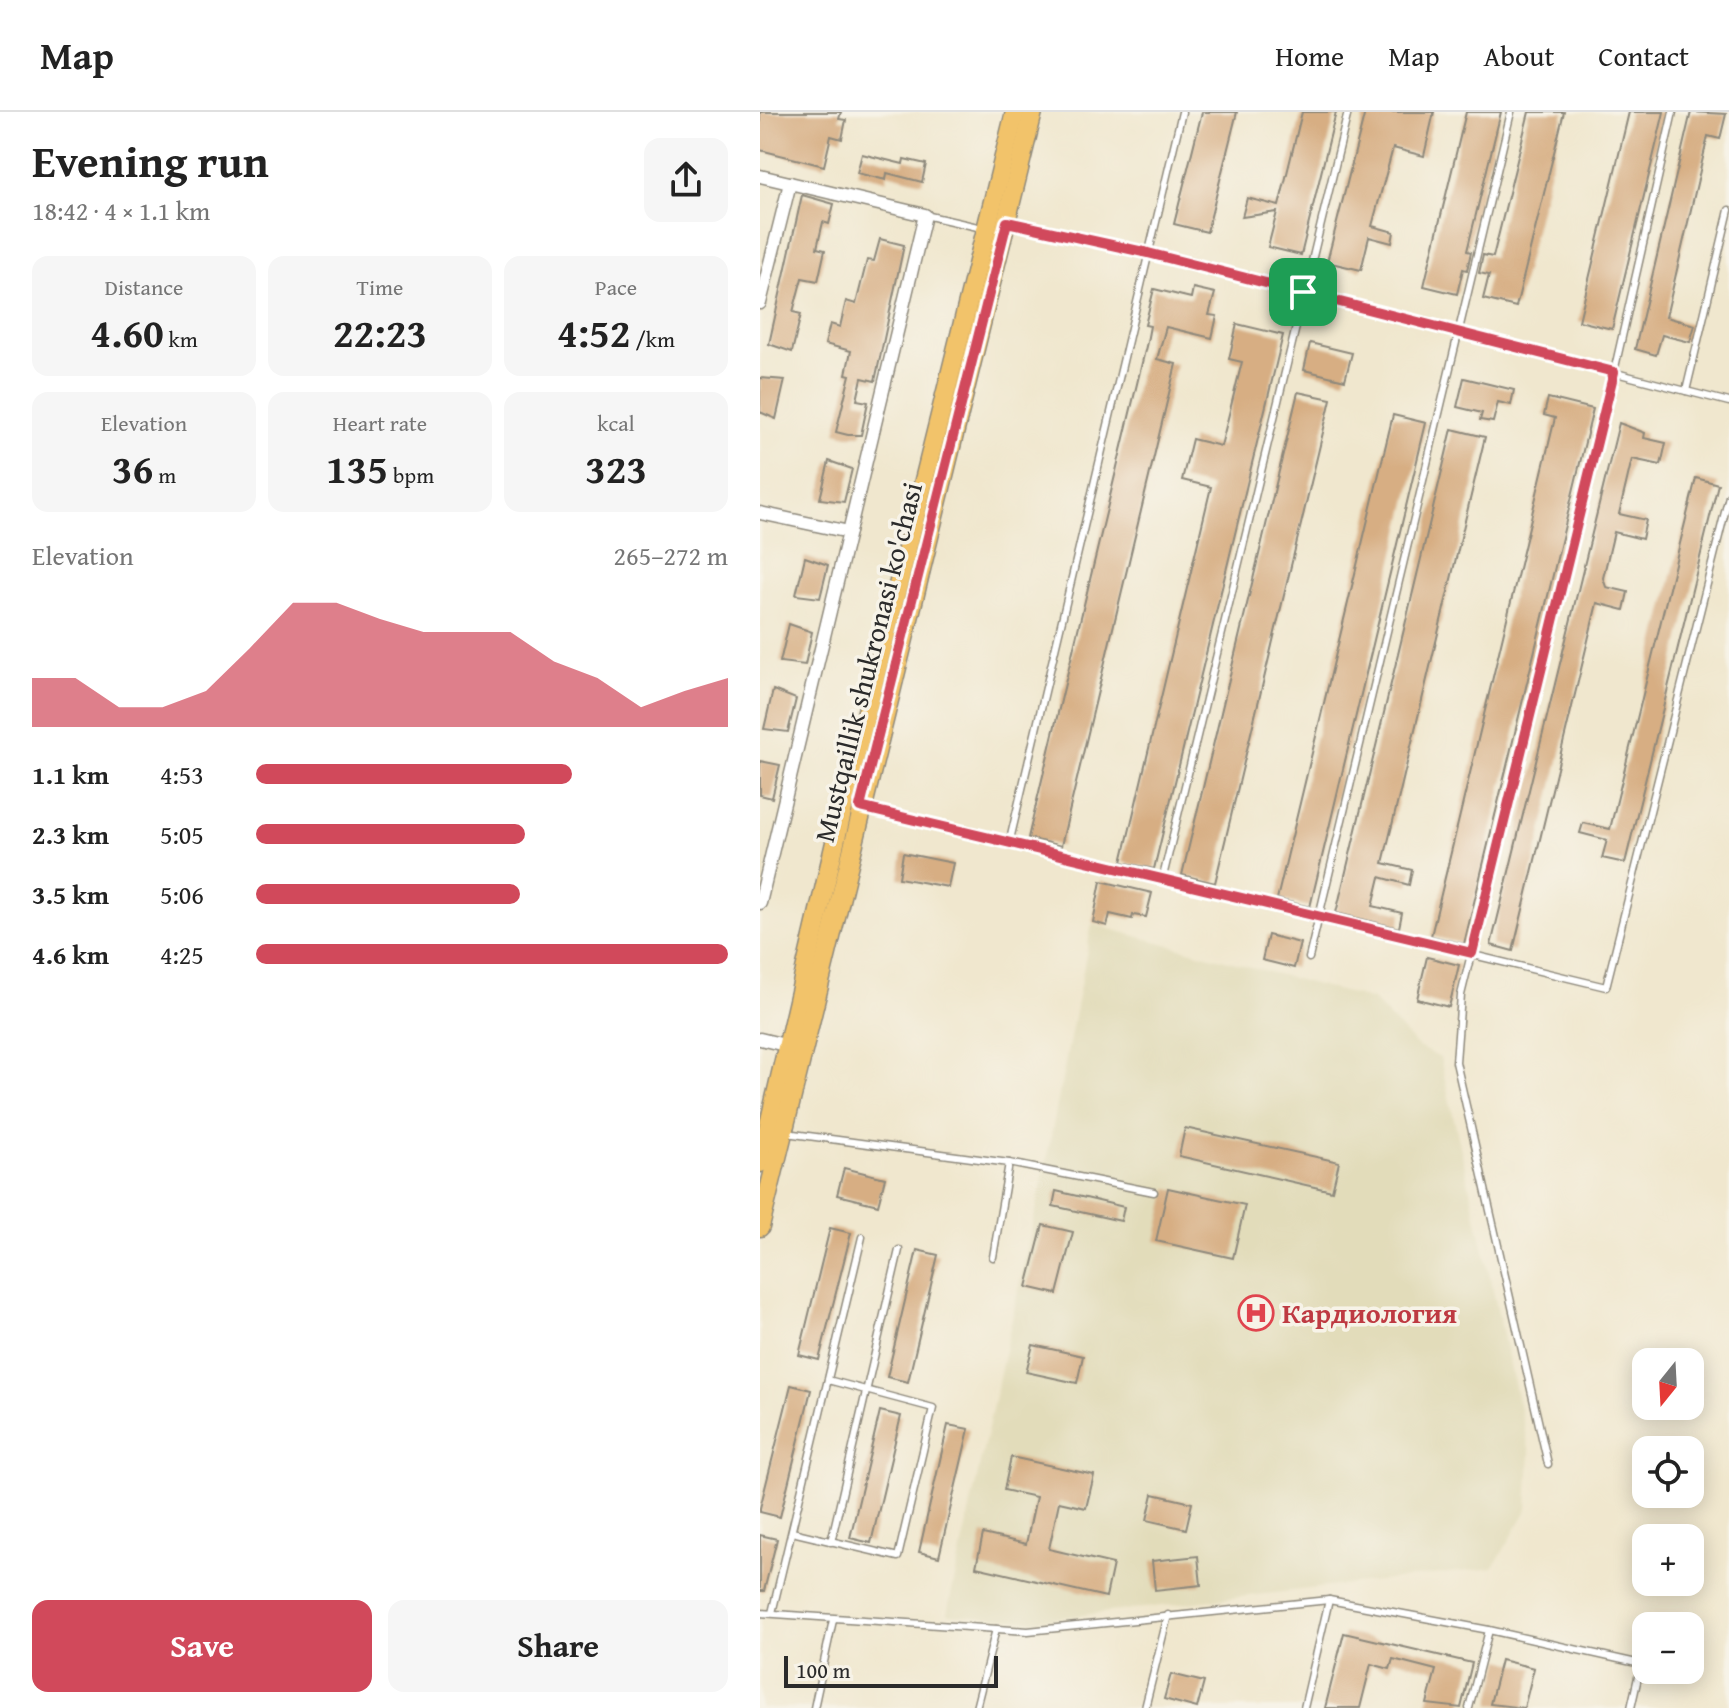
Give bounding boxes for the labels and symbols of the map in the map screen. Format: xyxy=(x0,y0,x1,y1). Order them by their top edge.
pin xyxy=(1269,258,1337,326)
street label: Mustqaillik shukronasi ko'chasi xyxy=(803,477,932,846)
place label: Кардиология xyxy=(1282,1292,1457,1333)
hospital icon: Кардиология xyxy=(1237,1294,1275,1332)
north arrow xyxy=(1632,1348,1704,1420)
scale bar xyxy=(784,1652,998,1688)

